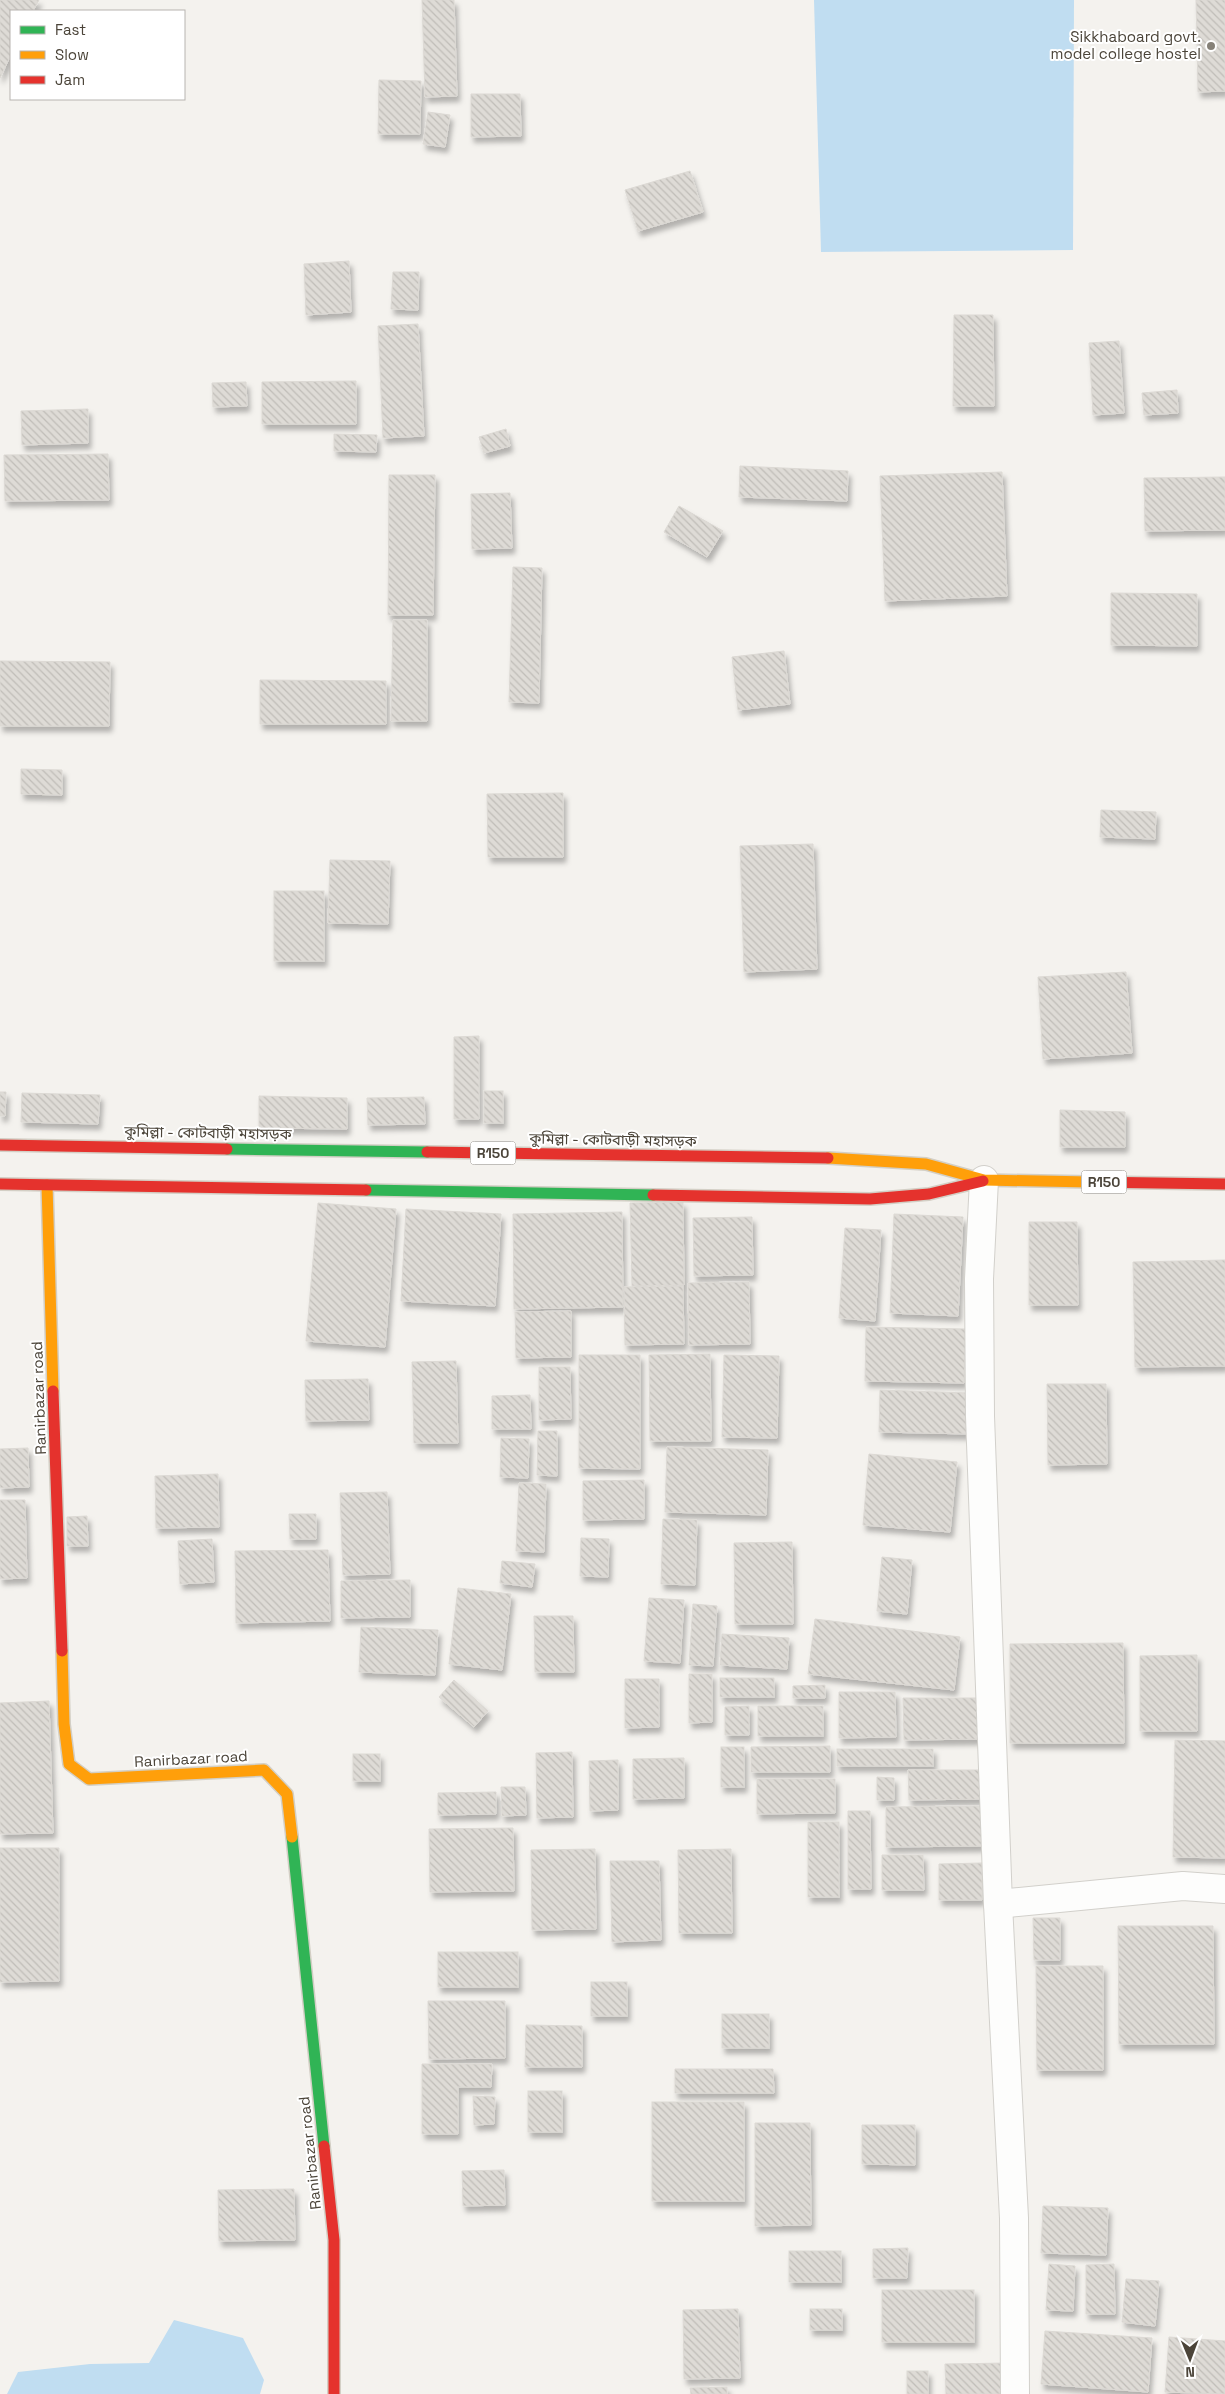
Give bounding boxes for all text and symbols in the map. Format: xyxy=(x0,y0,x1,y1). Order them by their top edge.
legend xyxy=(10,10,185,100)
text: Fast xyxy=(55,20,86,39)
place label: Sikkhaboard govt. model college hostel xyxy=(1051,27,1201,63)
marker: Sikkhaboard govt. model college hostel xyxy=(1205,40,1217,52)
text: Slow xyxy=(55,45,89,64)
text: Jam xyxy=(55,70,85,89)
street label: কুমিল্লা - কোটবাড়ী মহাসড়ক xyxy=(123,1122,293,1143)
street label: কুমিল্লা - কোটবাড়ী মহাসড়ক xyxy=(528,1129,698,1150)
road number: R150 xyxy=(470,1142,516,1164)
road number: R150 xyxy=(1082,1170,1126,1194)
street label: Ranirbazar road xyxy=(27,1341,50,1455)
street label: Ranirbazar road xyxy=(134,1746,248,1771)
street label: Ranirbazar road xyxy=(294,2096,325,2211)
north arrow xyxy=(1165,2334,1215,2384)
text: N xyxy=(1185,2363,1195,2381)

